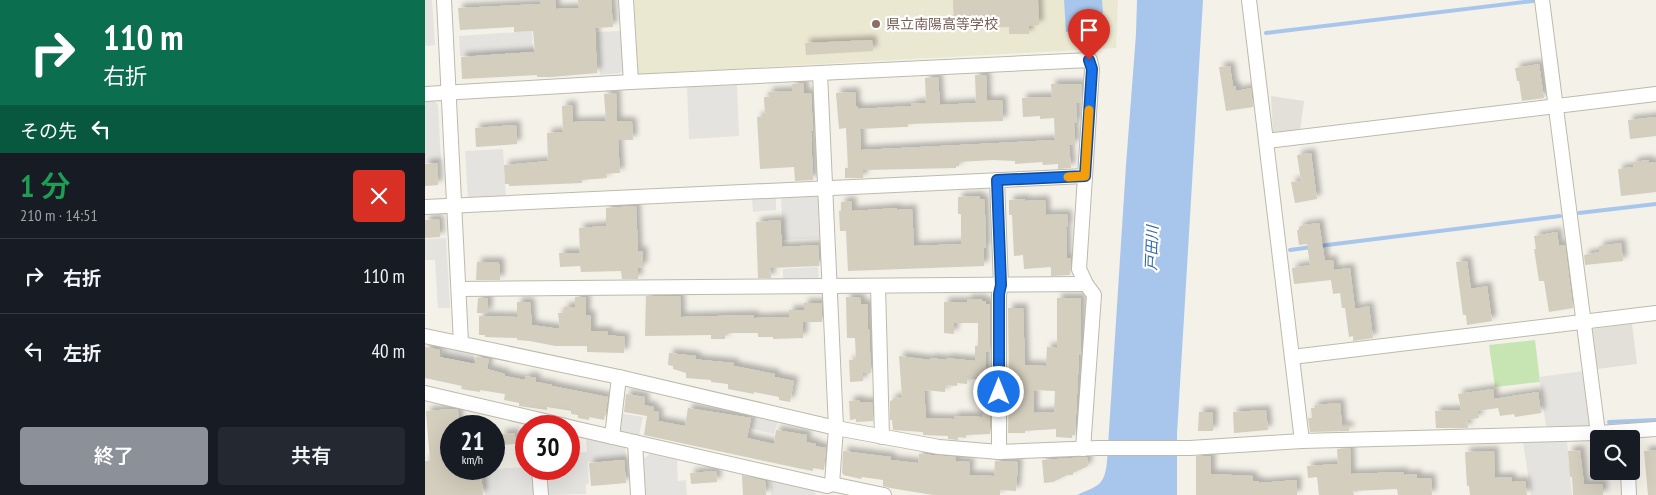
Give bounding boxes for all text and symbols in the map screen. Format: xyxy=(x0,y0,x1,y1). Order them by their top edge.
pin xyxy=(1068,9,1110,60)
text: 110 m xyxy=(103,14,184,60)
place label: 県立南陽高等学校 xyxy=(886,15,998,33)
icon: arrive xyxy=(1075,16,1103,44)
marker: 県立南陽高等学校 xyxy=(870,18,882,30)
icon: right xyxy=(20,20,85,85)
text: 右折 xyxy=(103,62,147,90)
icon: left xyxy=(87,115,115,143)
text: その先 xyxy=(20,119,77,143)
text: 1 分 xyxy=(20,166,71,205)
button: close xyxy=(353,170,405,222)
text: 210 m · 14:51 xyxy=(20,205,98,225)
water label: 戸田川 xyxy=(1141,223,1162,271)
icon: right xyxy=(20,262,48,290)
text: 110 m xyxy=(363,264,405,288)
text: 右折 xyxy=(63,266,101,290)
icon: left xyxy=(20,337,48,365)
text: 40 m xyxy=(372,339,405,363)
text: 左折 xyxy=(63,341,101,365)
position arrow xyxy=(972,365,1024,417)
speed limit sign: 30 xyxy=(515,415,580,480)
text: 21 xyxy=(461,425,484,457)
button: 終了 xyxy=(20,427,208,485)
button: 共有 xyxy=(218,427,405,485)
map controls xyxy=(1590,430,1640,480)
button: search xyxy=(1590,430,1640,480)
text: km/h xyxy=(462,452,483,467)

